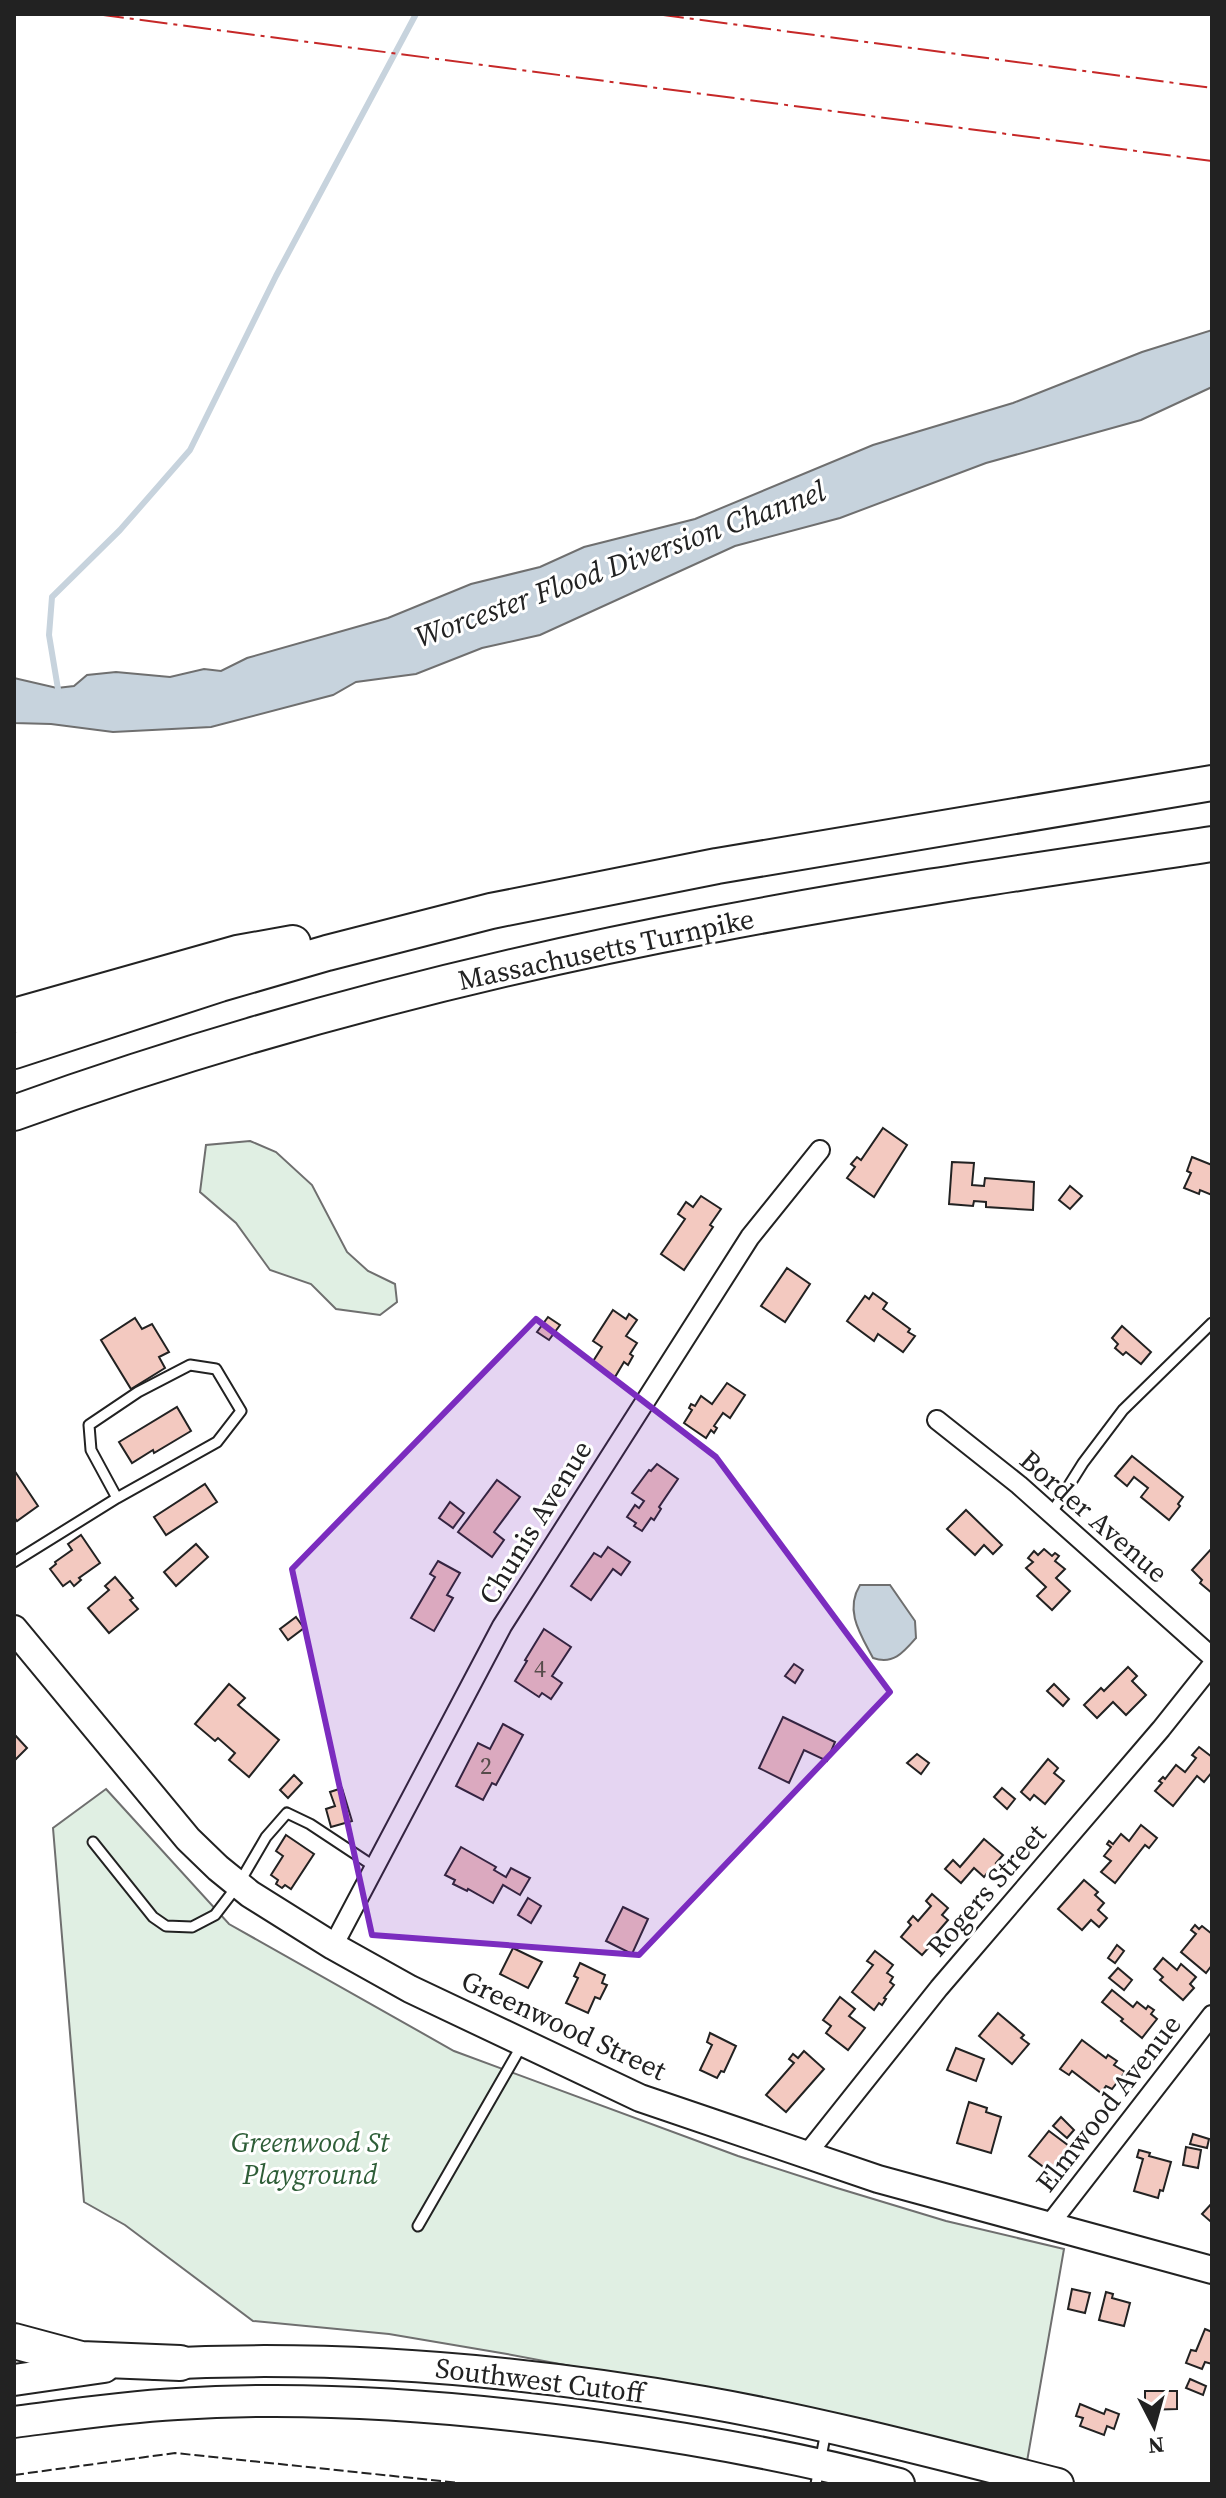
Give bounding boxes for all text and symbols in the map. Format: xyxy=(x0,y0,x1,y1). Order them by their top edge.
water label: Worcester Flood Diversion Channel xyxy=(409,470,831,657)
street label: Massachusetts Turnpike xyxy=(455,899,757,999)
street label: Chunis Avenue xyxy=(469,1433,601,1611)
street label: Border Avenue xyxy=(1012,1441,1176,1591)
house number: 4 xyxy=(534,1652,546,1685)
house number: 2 xyxy=(480,1749,492,1782)
street label: Rogers Street xyxy=(918,1815,1055,1965)
street label: Greenwood Street xyxy=(455,1961,673,2089)
street label: Elmwood Avenue xyxy=(1027,2006,1189,2200)
park label: Greenwood St Playground xyxy=(231,2123,391,2193)
street label: Southwest Cutoff xyxy=(433,2348,649,2412)
north arrow xyxy=(1114,2386,1194,2466)
text: N xyxy=(1147,2430,1166,2462)

